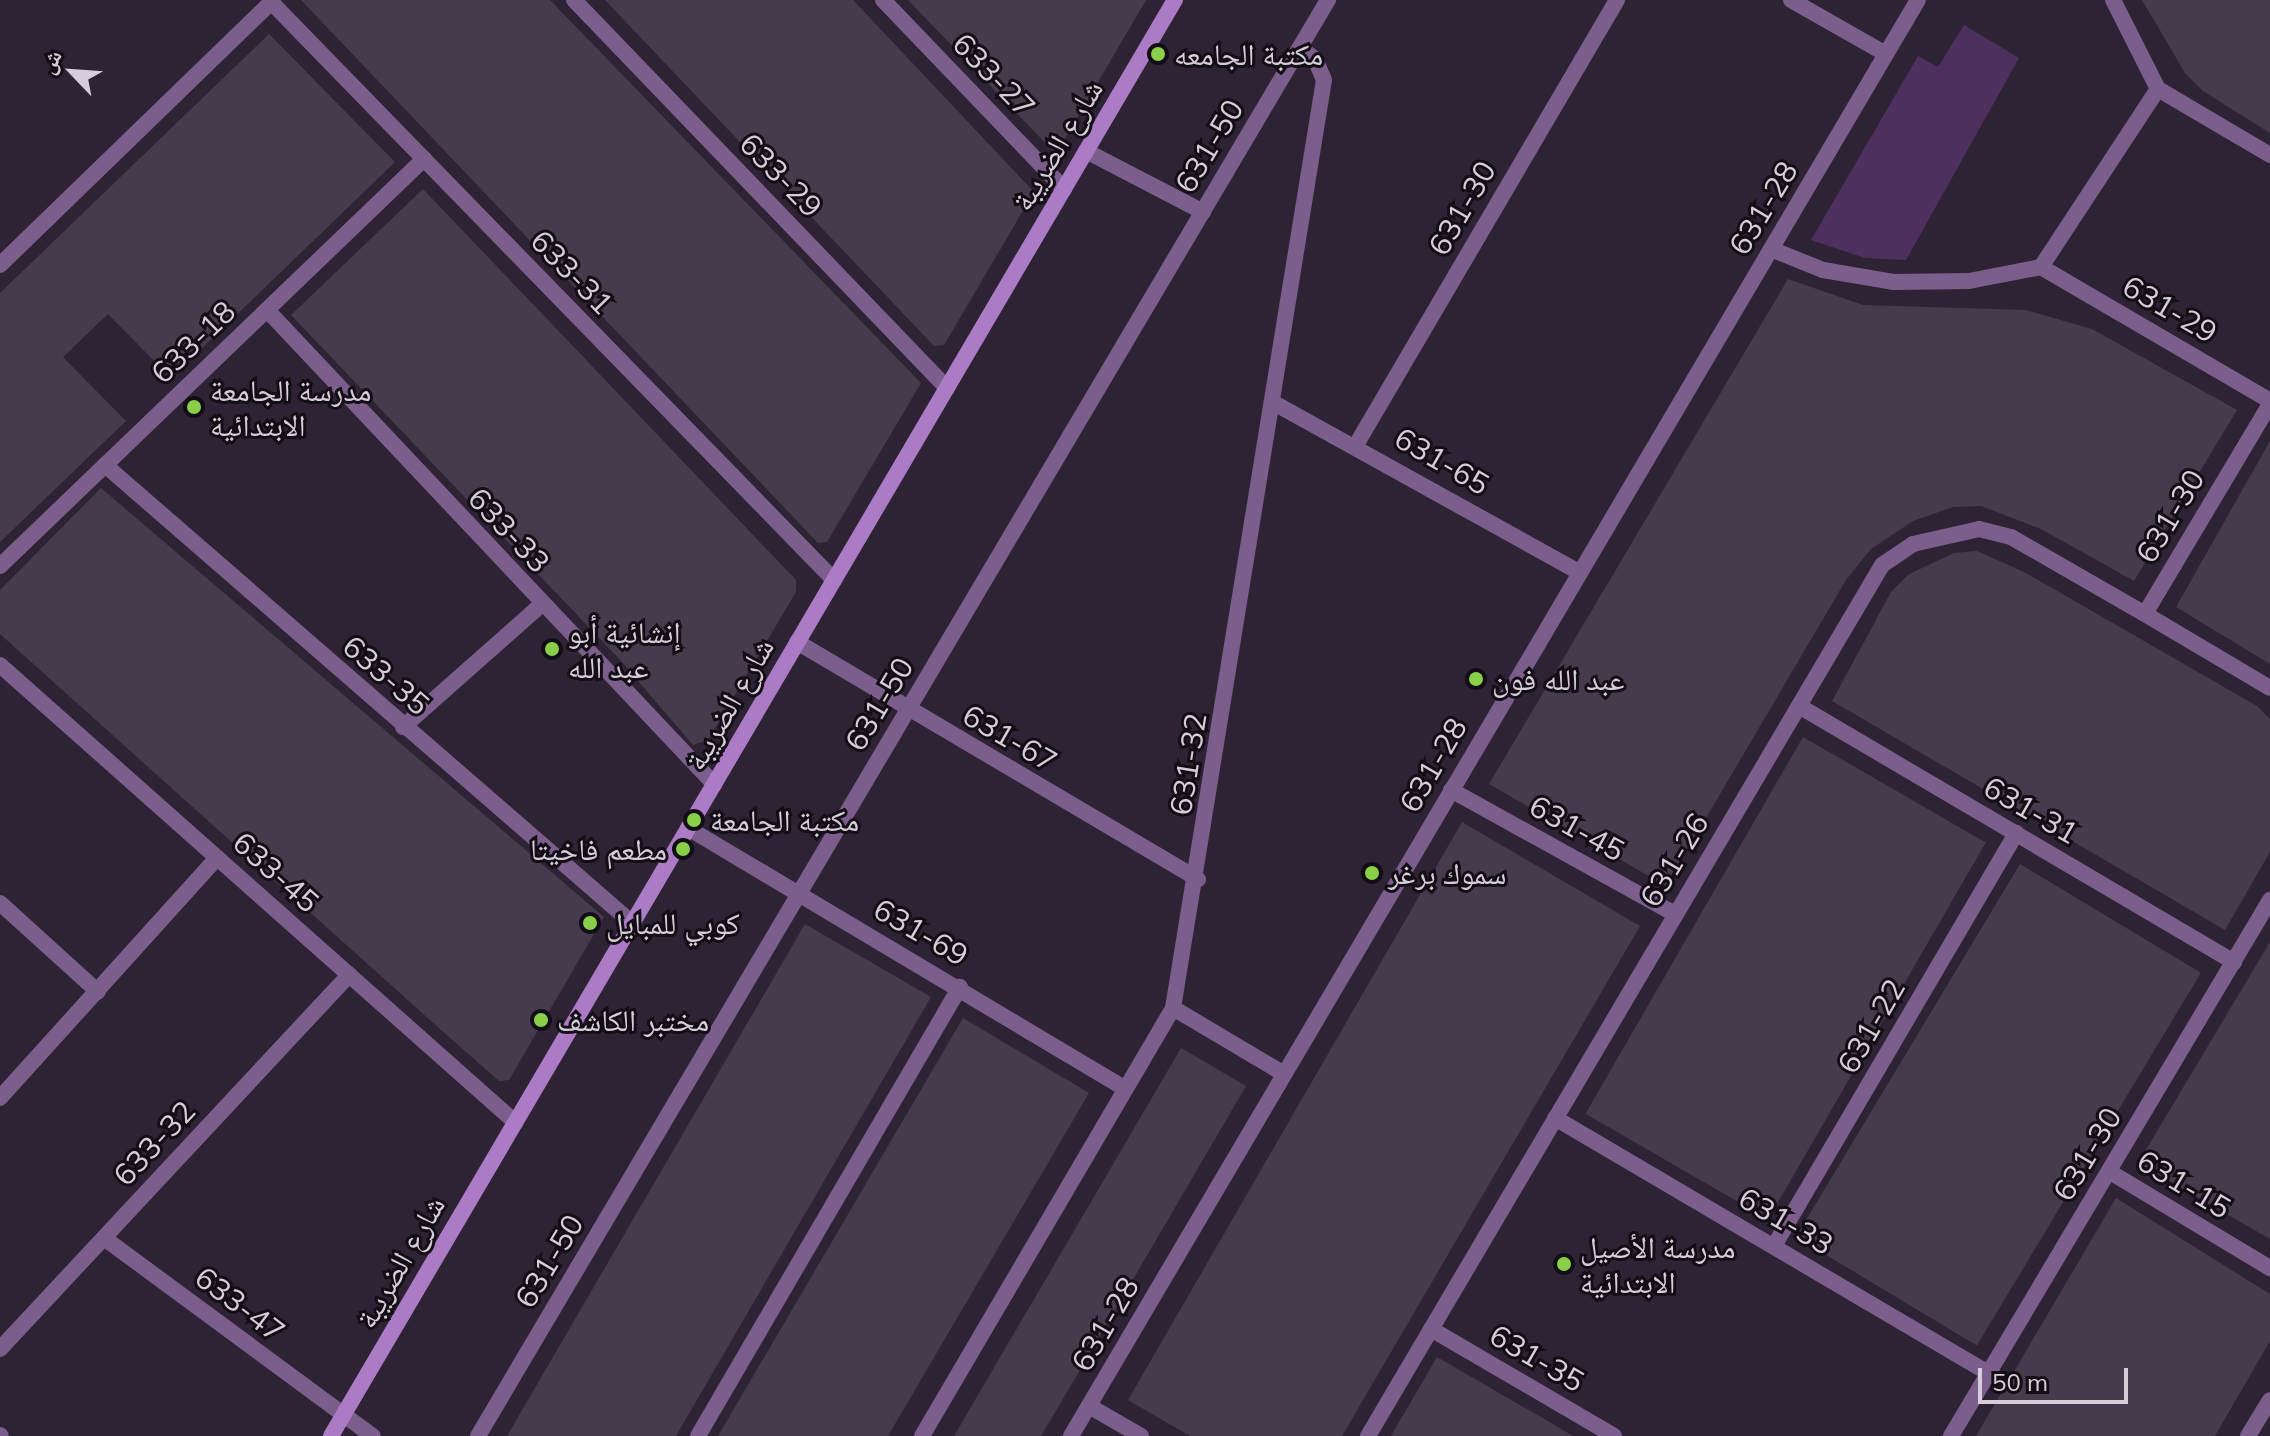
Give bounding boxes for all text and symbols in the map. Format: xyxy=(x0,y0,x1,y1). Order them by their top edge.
street label: 633-27 xyxy=(945,26,1043,124)
north arrow xyxy=(32,32,112,112)
place label: مكتبة الجامعه xyxy=(1174,36,1323,72)
text: ش xyxy=(33,45,68,78)
marker: مكتبة الجامعه xyxy=(1149,45,1167,63)
street label: شارع الضريبة xyxy=(1004,73,1110,217)
street label: 631-50 xyxy=(1167,93,1251,199)
street label: 633-29 xyxy=(732,126,830,224)
street label: 631-30 xyxy=(1421,154,1503,262)
street label: 631-28 xyxy=(1721,155,1805,261)
street label: 633-31 xyxy=(523,223,621,321)
street label: 631-29 xyxy=(2116,268,2224,350)
street label: 633-18 xyxy=(144,293,242,391)
place label: مدرسة الجامعة الابتدائية xyxy=(210,372,371,442)
marker: مدرسة الجامعة الابتدائية xyxy=(185,398,203,416)
street label: 631-65 xyxy=(1388,420,1496,502)
street label: 631-30 xyxy=(2128,463,2212,569)
street label: 633-33 xyxy=(461,480,557,580)
place label: إنشائية أبو عبد الله xyxy=(568,614,681,684)
street label: 633-35 xyxy=(335,628,437,722)
street label: شارع الضريبة xyxy=(677,632,781,776)
marker: إنشائية أبو عبد الله xyxy=(543,640,561,658)
street label: 631-50 xyxy=(837,651,921,757)
place label: عبد الله فون xyxy=(1492,661,1624,697)
marker: عبد الله فون xyxy=(1467,670,1485,688)
street label: 631-67 xyxy=(956,697,1064,779)
street label: 631-32 xyxy=(1162,710,1214,818)
street label: 631-28 xyxy=(1392,711,1474,819)
street label: 631-31 xyxy=(1977,769,2085,851)
street label: 631-45 xyxy=(1523,787,1631,869)
place label: مكتبة الجامعة xyxy=(710,802,859,838)
street label: 631-26 xyxy=(1632,807,1716,913)
marker: مكتبة الجامعة xyxy=(685,811,703,829)
street label: 633-45 xyxy=(226,824,326,920)
place label: مطعم فاخيتا xyxy=(530,831,667,867)
marker: مطعم فاخيتا xyxy=(674,840,692,858)
place label: سموك برغر xyxy=(1388,855,1506,891)
marker: سموك برغر xyxy=(1363,864,1381,882)
street label: 631-69 xyxy=(867,891,975,973)
place label: كوبي للمبايل xyxy=(606,905,740,941)
marker: كوبي للمبايل xyxy=(581,914,599,932)
street label: 631-22 xyxy=(1830,972,1912,1080)
place label: مختبر الكاشف xyxy=(557,1002,709,1038)
marker: مختبر الكاشف xyxy=(532,1011,550,1029)
street label: 633-32 xyxy=(106,1093,202,1193)
street label: 631-30 xyxy=(2045,1101,2129,1207)
street label: 631-15 xyxy=(2131,1142,2237,1226)
street label: 631-33 xyxy=(1732,1180,1840,1262)
street label: شارع الضريبة xyxy=(348,1190,452,1334)
street label: 631-50 xyxy=(507,1208,591,1314)
place label: مدرسة الأصيل الابتدائية xyxy=(1580,1229,1735,1300)
marker: مدرسة الأصيل الابتدائية xyxy=(1555,1255,1573,1273)
street label: 633-47 xyxy=(188,1259,292,1349)
street label: 631-28 xyxy=(1064,1270,1146,1378)
street label: 631-35 xyxy=(1483,1317,1591,1399)
scale bar xyxy=(1982,1352,2132,1402)
text: 50 m xyxy=(1992,1367,2048,1397)

